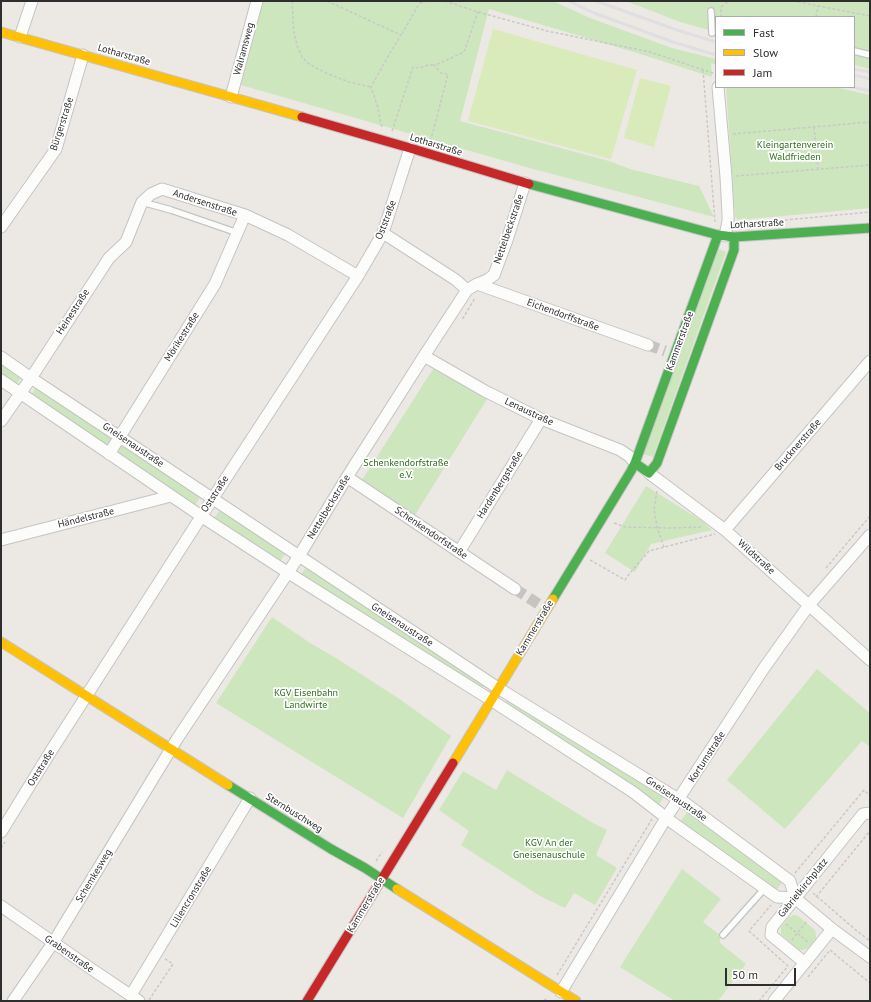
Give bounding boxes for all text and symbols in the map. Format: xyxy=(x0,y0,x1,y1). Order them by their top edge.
legend xyxy=(715,16,855,88)
street label: Walramsweg xyxy=(231,21,257,77)
text: Fast xyxy=(753,25,774,40)
street label: Lotharstraße xyxy=(96,42,152,68)
text: Slow xyxy=(753,45,778,60)
text: Jam xyxy=(753,65,772,80)
street label: Bürgerstraße xyxy=(48,96,76,152)
street label: Lotharstraße xyxy=(408,131,464,159)
park label: Kleingartenverein Waldfrieden xyxy=(757,139,833,162)
street label: Andersenstraße xyxy=(171,187,239,219)
street label: Nettelbeckstraße xyxy=(491,192,527,266)
street label: Oststraße xyxy=(373,199,399,241)
street label: Lotharstraße xyxy=(730,217,784,231)
street label: Heinestraße xyxy=(54,287,92,337)
street label: Eichendorffstraße xyxy=(525,296,601,334)
street label: Mörikestraße xyxy=(162,310,202,364)
street label: Kammerstraße xyxy=(664,310,696,372)
street label: Lenaustraße xyxy=(503,395,555,429)
street label: Brucknerstraße xyxy=(772,417,824,473)
street label: Gneisenaustraße xyxy=(100,420,166,470)
street label: Hardenbergstraße xyxy=(474,449,526,521)
park label: Schenkendorfstraße e.V. xyxy=(363,457,449,480)
street label: Oststraße xyxy=(199,473,231,515)
street label: Nettelbeckstraße xyxy=(305,473,353,541)
street label: Schenkendorfstraße xyxy=(392,504,470,562)
street label: Händelstraße xyxy=(57,505,115,531)
street label: Wildstraße xyxy=(735,537,777,577)
street label: Kammerstraße xyxy=(514,598,556,658)
street label: Gneisenaustraße xyxy=(369,601,435,649)
park label: KGV Eisenbahn Landwirte xyxy=(274,687,338,710)
street label: Kortumstraße xyxy=(686,729,728,785)
street label: Oststraße xyxy=(25,747,57,789)
street label: Gneisenaustraße xyxy=(643,774,709,824)
street label: Sternbuschweg xyxy=(263,791,325,835)
park label: KGV An der Gneisenauschule xyxy=(513,837,585,860)
street label: Schemkesweg xyxy=(73,847,115,905)
street label: Gabrielkirchplatz xyxy=(776,856,830,920)
street label: Liliencronstraße xyxy=(168,864,214,930)
street label: Kammerstraße xyxy=(345,875,387,935)
street label: Grabenstraße xyxy=(42,933,96,975)
scale bar xyxy=(727,960,798,986)
text: 50 m xyxy=(732,967,758,982)

